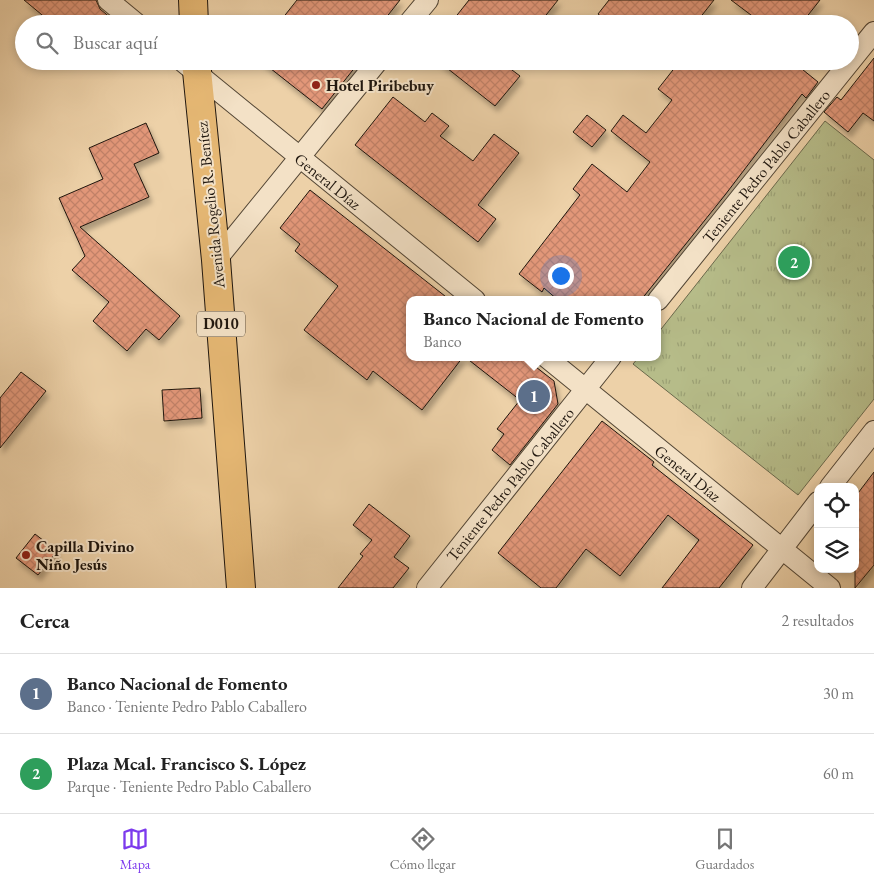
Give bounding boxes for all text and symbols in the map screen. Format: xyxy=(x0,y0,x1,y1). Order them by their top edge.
search box xyxy=(15,15,859,70)
icon: search xyxy=(33,29,61,57)
text: Buscar aquí xyxy=(73,30,158,55)
place label: Hotel Piribebuy xyxy=(326,75,434,96)
marker: Hotel Piribebuy xyxy=(310,79,322,91)
street label: Teniente Pedro Pablo Caballero xyxy=(698,85,835,248)
street label: Avenida Rogelio R. Benítez xyxy=(191,120,230,291)
street label: General Díaz xyxy=(290,148,365,215)
pin: 2 xyxy=(778,243,810,281)
your location xyxy=(548,263,574,289)
popup xyxy=(406,296,661,361)
text: Banco Nacional de Fomento xyxy=(423,306,644,331)
road number: D010 xyxy=(197,312,245,336)
text: Banco xyxy=(423,331,462,352)
pin: 1 xyxy=(518,377,550,415)
street label: Teniente Pedro Pablo Caballero xyxy=(442,403,579,566)
street label: General Díaz xyxy=(650,440,725,507)
map controls xyxy=(814,483,859,573)
button: locate xyxy=(814,483,859,528)
button: layers xyxy=(814,528,859,573)
place label: Capilla Divino Niño Jesús xyxy=(36,536,134,575)
marker: Capilla Divino Niño Jesús xyxy=(20,549,32,561)
text: Cerca xyxy=(20,607,70,634)
text: 2 resultados xyxy=(782,610,854,631)
text: Banco Nacional de Fomento xyxy=(67,671,287,696)
text: 1 xyxy=(32,683,40,704)
text: 30 m xyxy=(823,683,854,704)
text: Banco · Teniente Pedro Pablo Caballero xyxy=(67,696,307,717)
text: Plaza Mcal. Francisco S. López xyxy=(67,751,306,776)
text: 2 xyxy=(32,763,40,784)
text: 60 m xyxy=(823,763,854,784)
text: Parque · Teniente Pedro Pablo Caballero xyxy=(67,776,311,797)
tab: Mapa xyxy=(120,825,150,873)
tab: Cómo llegar xyxy=(390,825,456,873)
tab: Guardados xyxy=(695,825,754,873)

